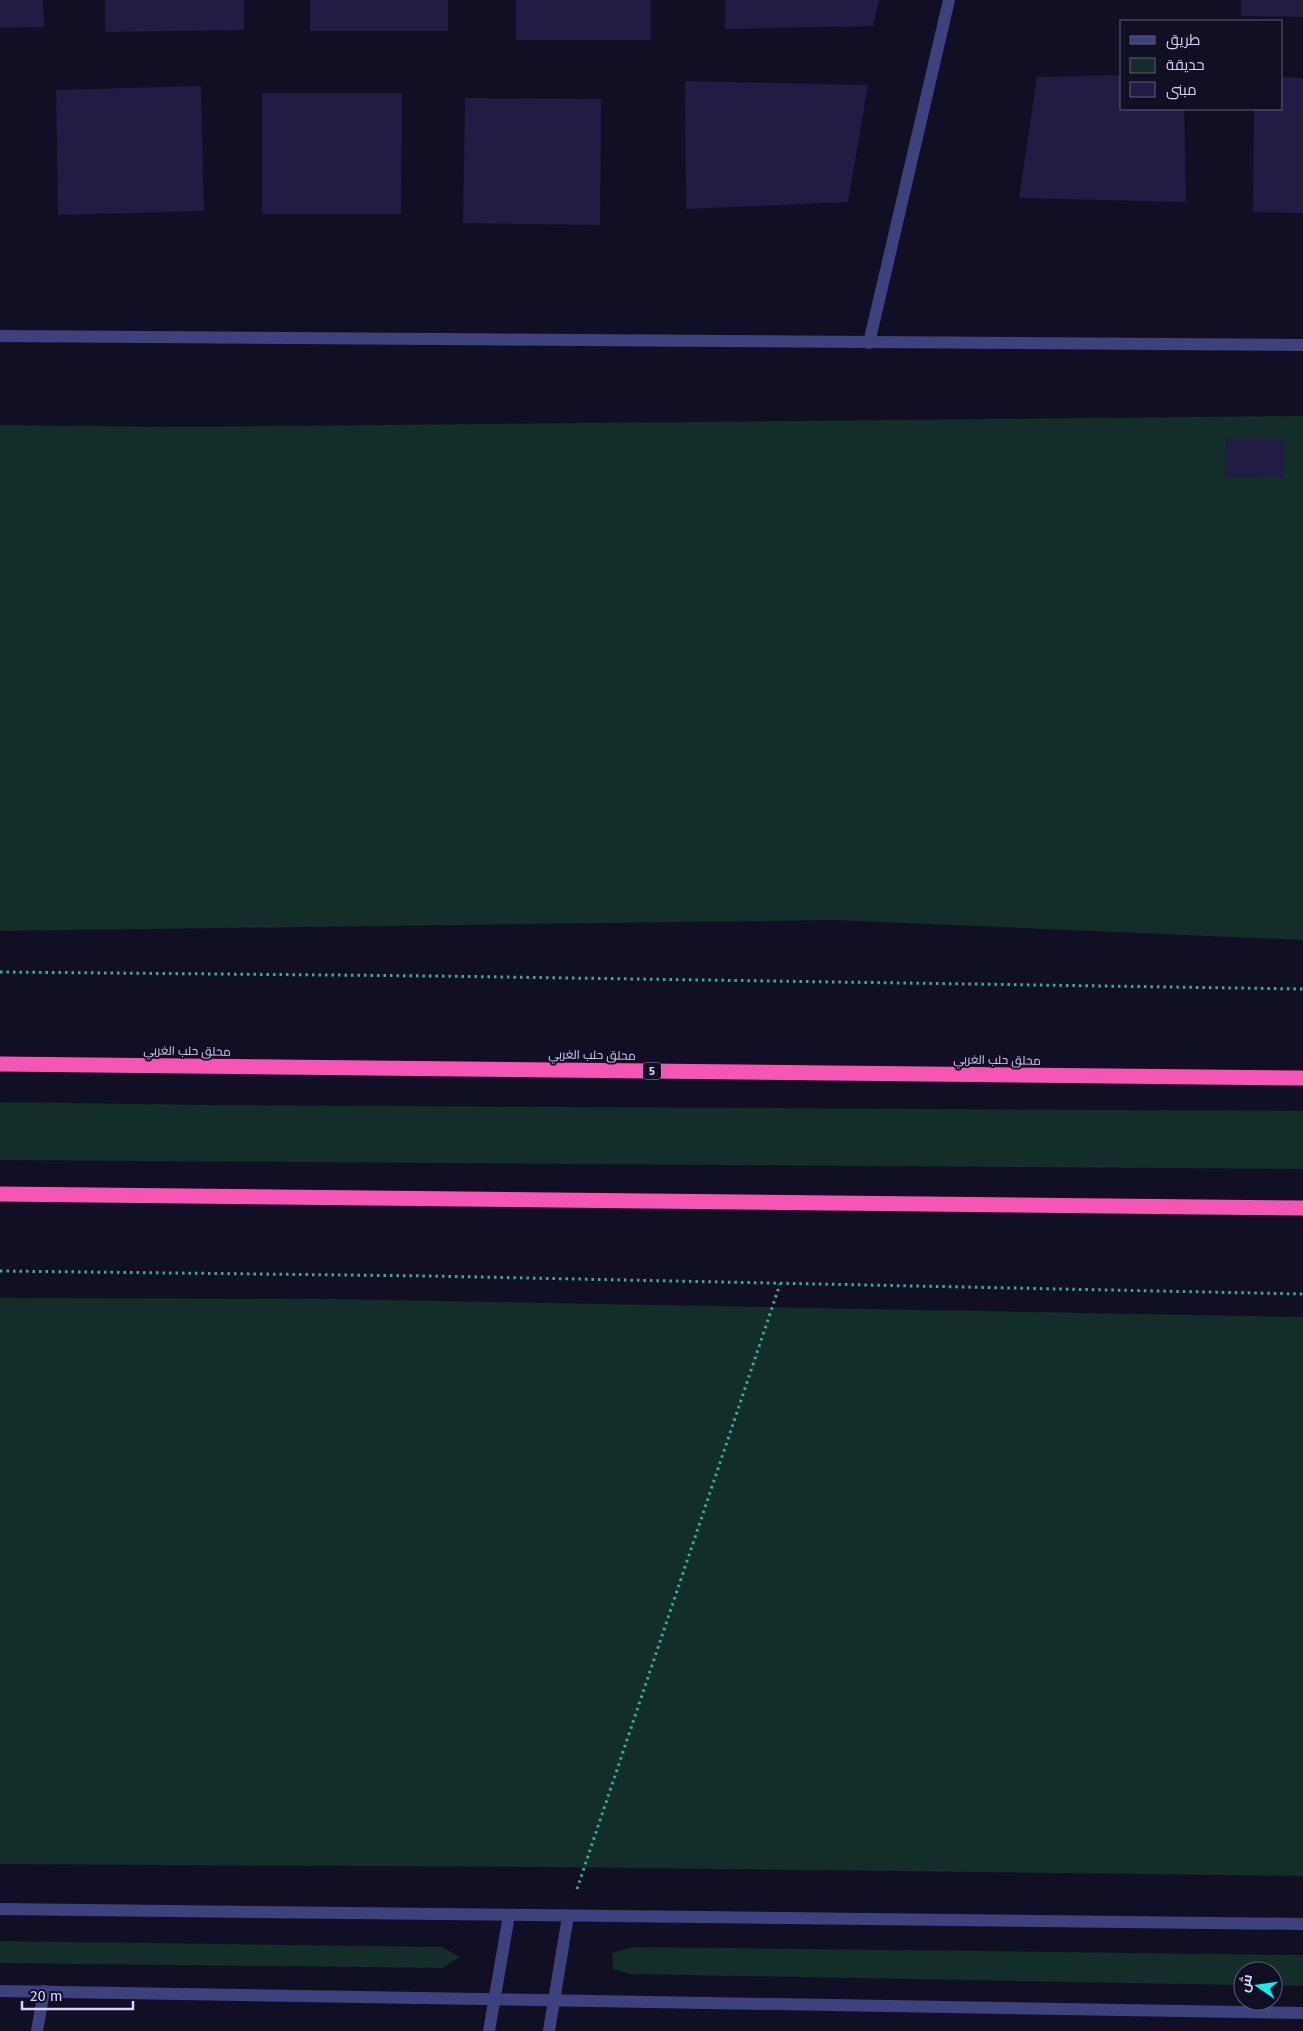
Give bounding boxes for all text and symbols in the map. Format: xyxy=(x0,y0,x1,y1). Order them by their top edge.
legend xyxy=(1120,20,1283,110)
text: طريق xyxy=(1166,31,1200,50)
text: حديقة xyxy=(1166,56,1205,74)
text: مبنى xyxy=(1166,81,1197,100)
street label: محلق حلب الغربي xyxy=(143,1043,231,1062)
street label: محلق حلب الغربي xyxy=(548,1047,636,1066)
street label: محلق حلب الغربي xyxy=(953,1052,1041,1071)
road number: 5 xyxy=(643,1062,661,1080)
north arrow xyxy=(1233,1961,1283,2011)
text: ش xyxy=(1236,1972,1256,1994)
scale bar xyxy=(22,1978,134,2010)
text: 20 m xyxy=(30,1987,63,2005)

